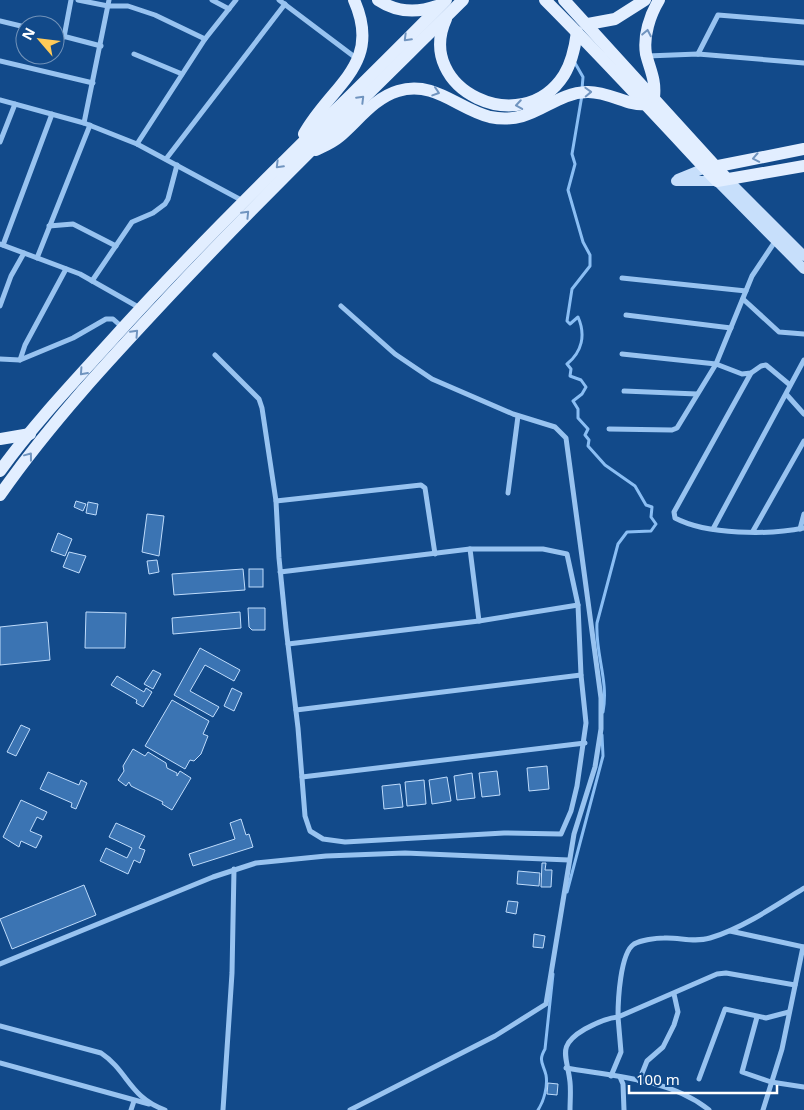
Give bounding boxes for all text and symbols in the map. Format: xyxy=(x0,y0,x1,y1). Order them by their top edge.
north arrow xyxy=(15,15,65,65)
text: N xyxy=(17,24,39,43)
one-way arrow xyxy=(642,28,652,37)
one-way arrow xyxy=(404,32,413,41)
one-way arrow xyxy=(431,87,440,97)
one-way arrow xyxy=(584,87,592,98)
one-way arrow xyxy=(356,96,365,105)
one-way arrow xyxy=(515,99,524,109)
one-way arrow xyxy=(752,152,761,163)
one-way arrow xyxy=(276,159,285,168)
one-way arrow xyxy=(240,211,249,220)
one-way arrow xyxy=(129,329,138,338)
one-way arrow xyxy=(80,366,89,375)
one-way arrow xyxy=(23,452,32,462)
scale bar xyxy=(629,1062,776,1094)
text: 100 m xyxy=(636,1069,680,1089)

